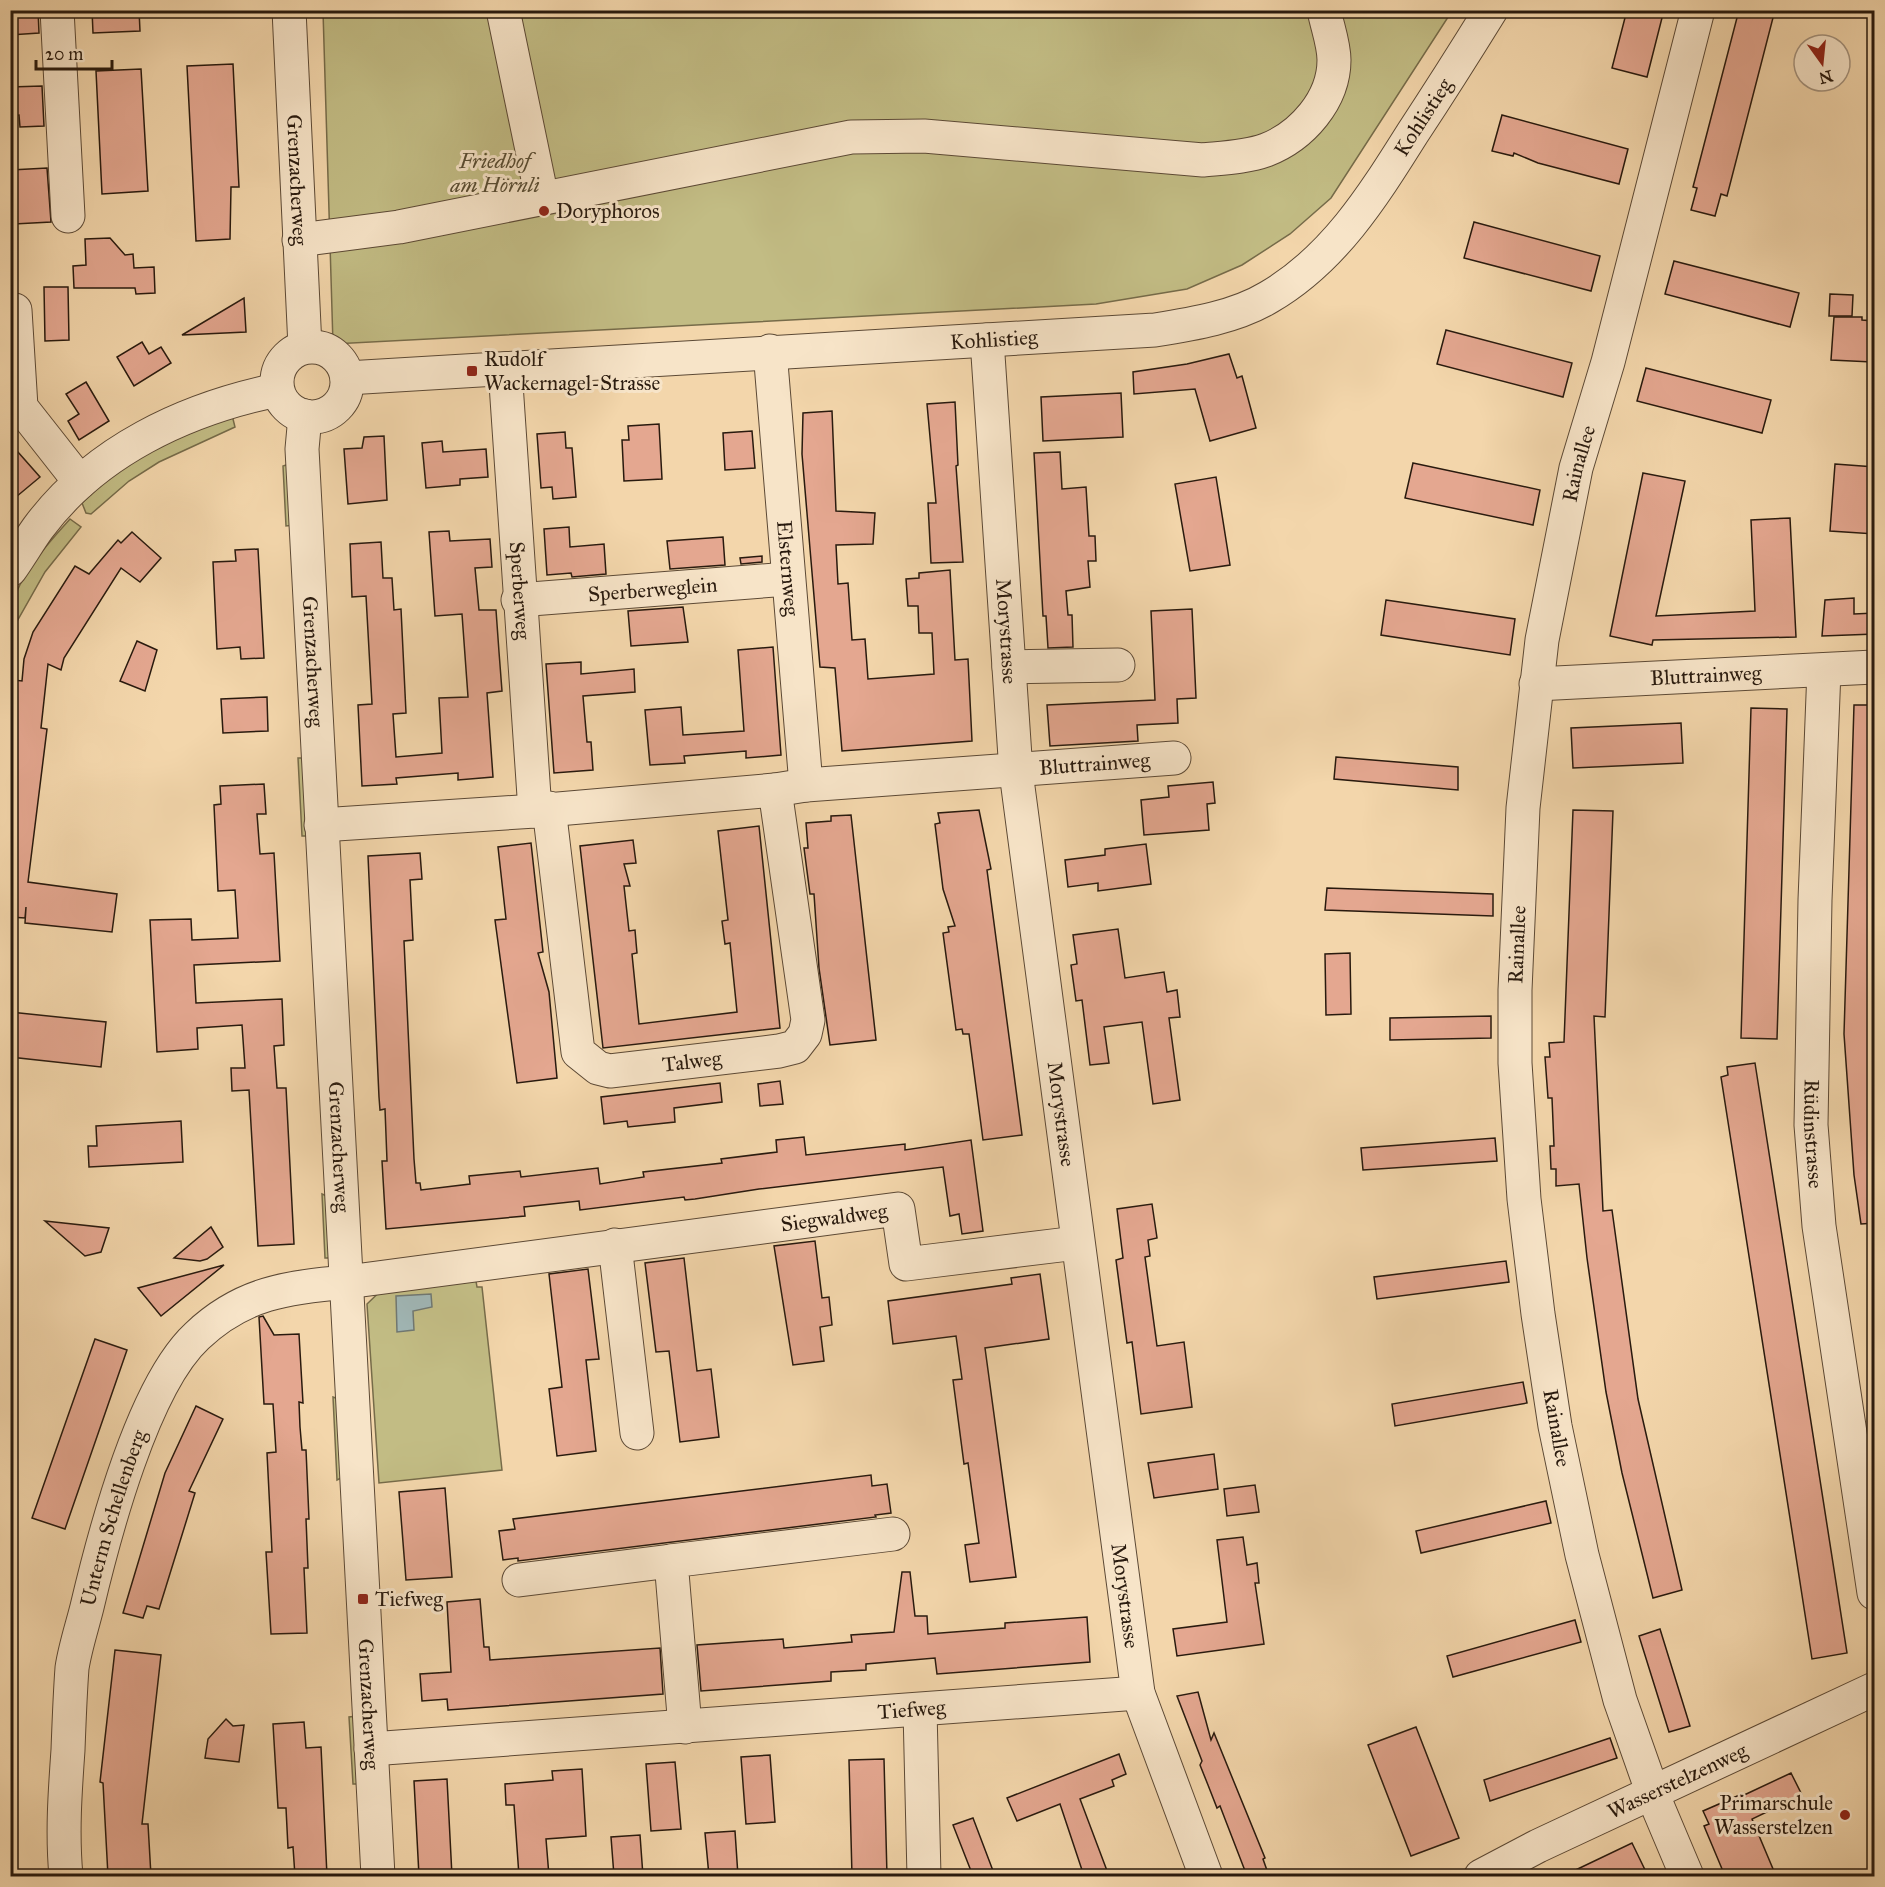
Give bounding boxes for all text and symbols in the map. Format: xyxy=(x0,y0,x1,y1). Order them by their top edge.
scale bar xyxy=(36,33,112,71)
north arrow xyxy=(1792,33,1852,93)
text: 20 m xyxy=(45,43,83,65)
text: N xyxy=(1816,66,1835,88)
street label: Kohlistieg xyxy=(1388,73,1458,161)
street label: Grenzacherweg xyxy=(281,114,313,246)
park label: Friedhof am Hörnli xyxy=(449,148,540,198)
place label: Doryphoros xyxy=(556,198,660,224)
marker: Doryphoros xyxy=(537,204,551,218)
street label: Kohlistieg xyxy=(949,324,1039,355)
place label: Rudolf Wackernagel-Strasse xyxy=(484,346,661,396)
marker: Rudolf Wackernagel-Strasse xyxy=(465,364,479,378)
street label: Rainallee xyxy=(1557,422,1601,504)
street label: Elsternweg xyxy=(771,519,805,617)
street label: Sperberweg xyxy=(504,541,536,641)
street label: Sperberweglein xyxy=(587,572,718,608)
street label: Morystrasse xyxy=(990,578,1023,685)
street label: Grenzacherweg xyxy=(297,595,330,728)
street label: Bluttrainweg xyxy=(1650,660,1762,691)
street label: Bluttrainweg xyxy=(1038,747,1151,781)
street label: Rainallee xyxy=(1502,905,1532,984)
street label: Talweg xyxy=(661,1045,723,1078)
street label: Morystrasse xyxy=(1041,1060,1081,1168)
street label: Rüdinstrasse xyxy=(1798,1079,1829,1190)
street label: Grenzacherweg xyxy=(323,1081,356,1213)
street label: Siegwaldweg xyxy=(779,1198,889,1237)
street label: Rainallee xyxy=(1537,1387,1577,1469)
street label: Unterm Schellenberg xyxy=(75,1426,153,1609)
street label: Morystrasse xyxy=(1105,1542,1145,1650)
place label: Tiefweg xyxy=(375,1586,443,1612)
marker: Tiefweg xyxy=(356,1592,370,1606)
street label: Grenzacherweg xyxy=(352,1638,385,1770)
street label: Tiefweg xyxy=(877,1694,947,1725)
street label: Wasserstelzenweg xyxy=(1603,1737,1751,1825)
place label: Primarschule Wasserstelzen xyxy=(1714,1790,1833,1840)
marker: Primarschule Wasserstelzen xyxy=(1838,1808,1852,1822)

